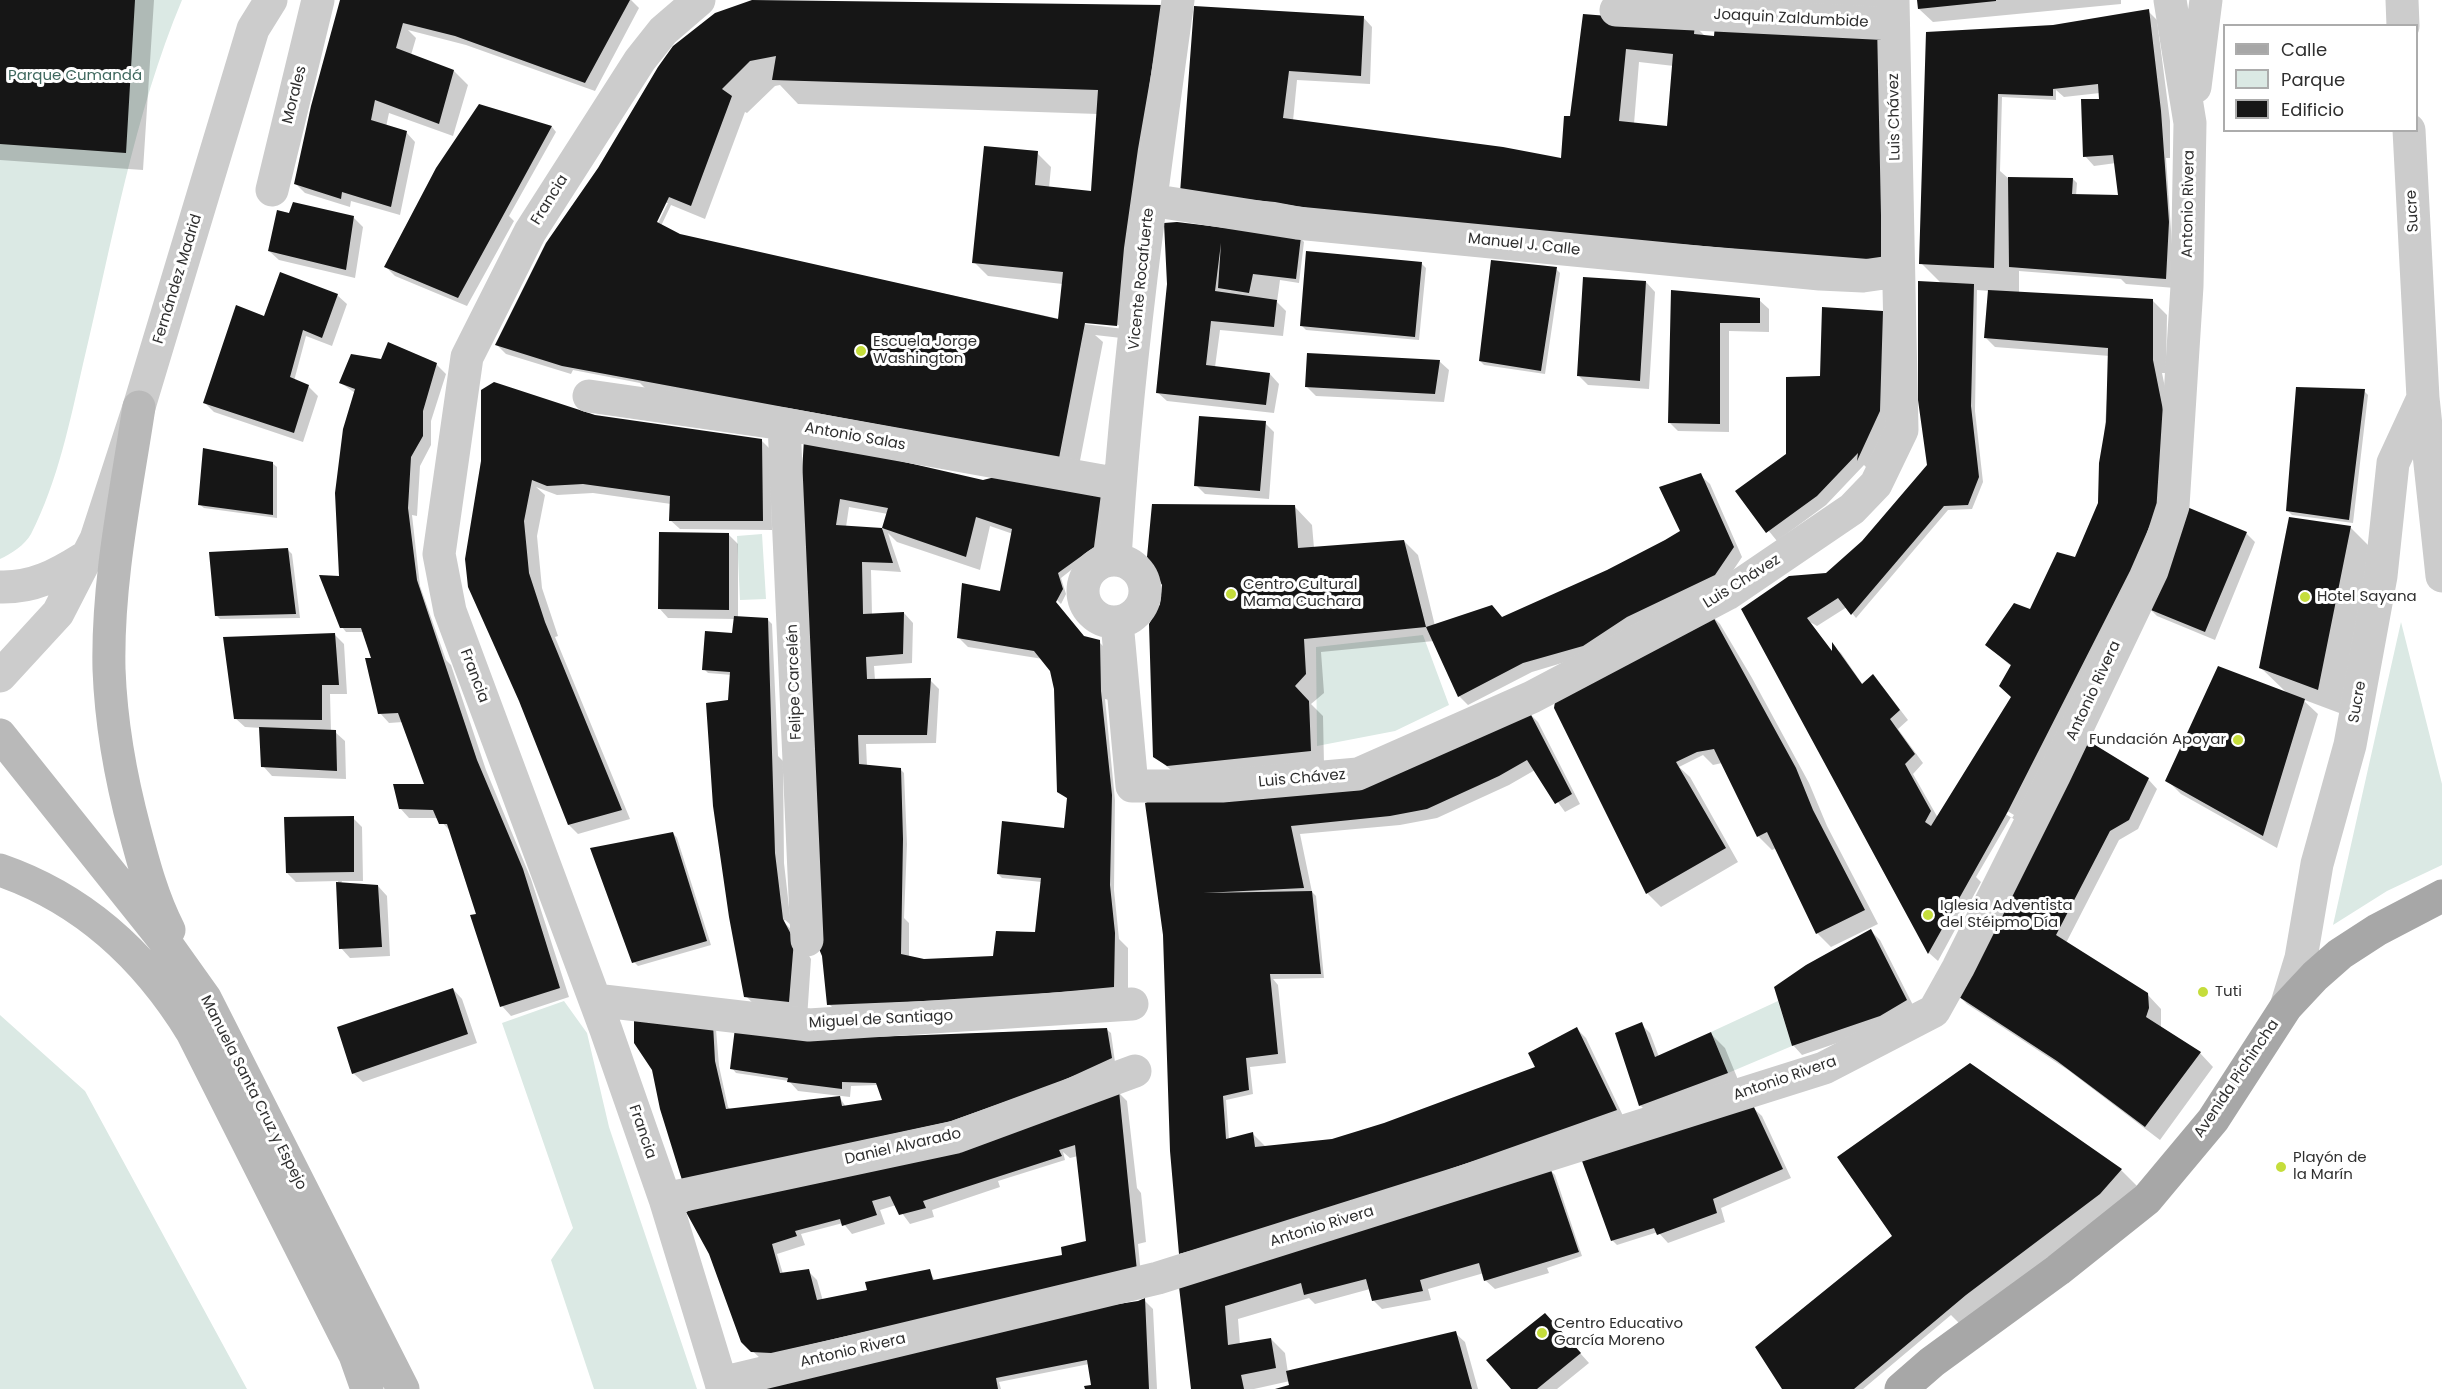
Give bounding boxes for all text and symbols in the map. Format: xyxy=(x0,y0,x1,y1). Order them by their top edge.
street label: Joaquin Zaldumbide xyxy=(1713,6,1869,32)
legend xyxy=(2223,24,2418,132)
text: Calle xyxy=(2281,37,2327,62)
street label: Morales xyxy=(279,64,311,126)
park label: Parque Cumandá xyxy=(8,67,142,85)
text: Parque xyxy=(2281,67,2345,92)
street label: Luis Chávez xyxy=(1885,73,1905,161)
text: Edificio xyxy=(2281,97,2344,122)
street label: Antonio Rivera xyxy=(2179,150,2199,258)
street label: Francia xyxy=(528,172,572,228)
street label: Sucre xyxy=(2403,189,2423,233)
street label: Vicente Rocafuerte xyxy=(1126,207,1158,351)
street label: Fernández Madrid xyxy=(150,212,206,346)
street label: Manuel J. Calle xyxy=(1467,230,1581,260)
place label: Escuela Jorge Washington xyxy=(873,333,977,368)
marker: Escuela Jorge Washington xyxy=(854,344,868,358)
street label: Antonio Salas xyxy=(803,419,907,455)
street label: Luis Chávez xyxy=(1700,551,1784,613)
place label: Centro Cultural Mama Cuchara xyxy=(1243,576,1361,611)
marker: Centro Cultural Mama Cuchara xyxy=(1224,587,1238,601)
place label: Hotel Sayana xyxy=(2317,588,2417,606)
marker: Hotel Sayana xyxy=(2298,590,2312,604)
street label: Felipe Carcelén xyxy=(784,624,806,740)
street label: Antonio Rivera xyxy=(2063,638,2125,744)
street label: Francia xyxy=(456,647,492,705)
street label: Sucre xyxy=(2345,680,2371,724)
place label: Fundación Apoyar xyxy=(2089,731,2226,749)
marker: Fundación Apoyar xyxy=(2231,733,2245,747)
street label: Luis Chávez xyxy=(1258,766,1346,792)
place label: Iglesia Adventista del Stéipmo Día xyxy=(1940,897,2073,932)
marker: Iglesia Adventista del Stéipmo Día xyxy=(1921,908,1935,922)
place label: Tuti xyxy=(2215,983,2242,1001)
marker: Tuti xyxy=(2196,985,2210,999)
street label: Manuela Santa Cruz y Espejo xyxy=(196,993,310,1193)
street label: Miguel de Santiago xyxy=(808,1007,954,1033)
street label: Avenida Pichincha xyxy=(2191,1017,2283,1141)
street label: Antonio Rivera xyxy=(1731,1053,1839,1105)
street label: Francia xyxy=(624,1103,660,1161)
street label: Daniel Alvarado xyxy=(843,1125,963,1169)
place label: Playón de la Marín xyxy=(2293,1149,2367,1184)
marker: Playón de la Marín xyxy=(2274,1160,2288,1174)
street label: Antonio Rivera xyxy=(1268,1203,1376,1251)
place label: Centro Educativo García Moreno xyxy=(1554,1315,1683,1350)
marker: Centro Educativo García Moreno xyxy=(1535,1326,1549,1340)
street label: Antonio Rivera xyxy=(798,1330,908,1372)

